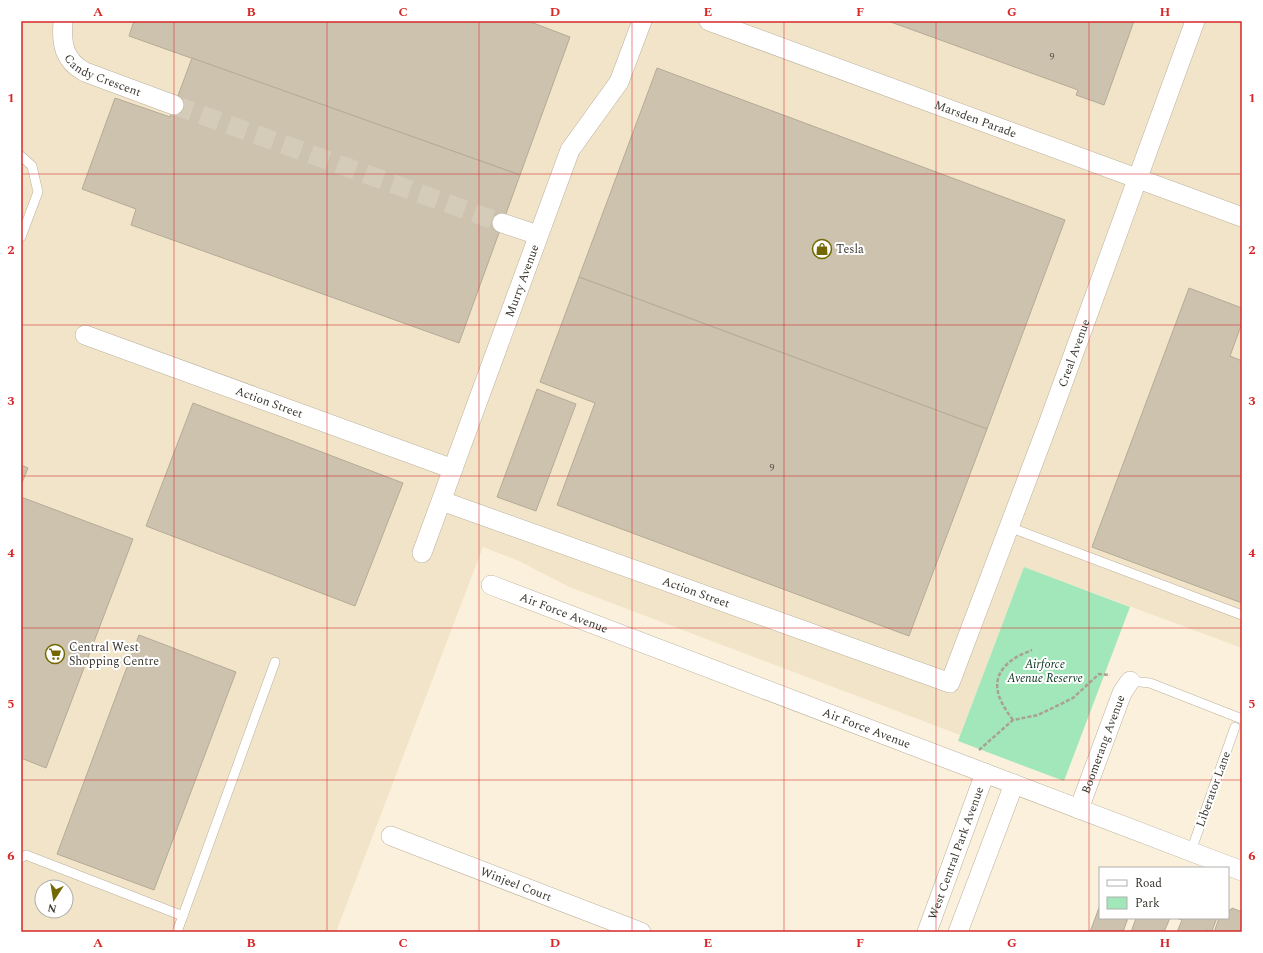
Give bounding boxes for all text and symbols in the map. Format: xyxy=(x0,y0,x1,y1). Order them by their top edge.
text: A xyxy=(93,2,103,22)
text: B xyxy=(246,2,256,22)
text: C xyxy=(398,2,408,22)
text: D xyxy=(550,2,560,22)
text: E xyxy=(704,2,713,22)
text: F xyxy=(856,2,864,22)
text: G xyxy=(1007,2,1017,22)
text: H xyxy=(1160,2,1171,22)
house number: 9 xyxy=(1050,49,1055,65)
street label: Candy Crescent xyxy=(59,50,144,102)
text: 1 xyxy=(7,88,15,108)
text: 1 xyxy=(1248,88,1256,108)
street label: Marsden Parade xyxy=(932,96,1019,143)
shop icon: Tesla xyxy=(811,238,833,260)
text: 2 xyxy=(7,240,15,260)
place label: Tesla xyxy=(836,240,864,259)
text: 2 xyxy=(1248,240,1256,260)
street label: Murry Avenue xyxy=(500,242,545,320)
street label: Creal Avenue xyxy=(1053,316,1096,390)
street label: Action Street xyxy=(233,382,305,424)
text: 3 xyxy=(7,391,15,411)
text: 3 xyxy=(1248,391,1256,411)
house number: 9 xyxy=(770,460,775,476)
text: 4 xyxy=(7,543,15,563)
text: 4 xyxy=(1248,543,1256,563)
street label: Action Street xyxy=(660,572,732,613)
street label: Air Force Avenue xyxy=(517,588,611,639)
place label: Central West Shopping Centre xyxy=(69,638,159,671)
supermarket icon: Central West Shopping Centre xyxy=(44,643,66,665)
park label: Airforce Avenue Reserve xyxy=(1006,655,1083,688)
street label: Boomerang Avenue xyxy=(1076,692,1131,797)
text: 5 xyxy=(7,694,15,714)
text: 5 xyxy=(1248,694,1256,714)
street label: Air Force Avenue xyxy=(820,703,914,754)
street label: Liberator Lane xyxy=(1191,748,1236,830)
street label: West Central Park Avenue xyxy=(923,784,989,922)
text: 6 xyxy=(7,846,15,866)
text: 6 xyxy=(1248,846,1256,866)
street label: Winjeel Court xyxy=(477,862,554,907)
legend xyxy=(1099,867,1229,919)
text: Road xyxy=(1135,874,1162,893)
north arrow xyxy=(34,879,74,919)
text: Park xyxy=(1135,894,1160,913)
text: N xyxy=(46,899,58,918)
text: A xyxy=(93,933,103,953)
text: B xyxy=(246,933,256,953)
text: C xyxy=(398,933,408,953)
text: D xyxy=(550,933,560,953)
text: E xyxy=(704,933,713,953)
text: F xyxy=(856,933,864,953)
text: G xyxy=(1007,933,1017,953)
text: H xyxy=(1160,933,1171,953)

